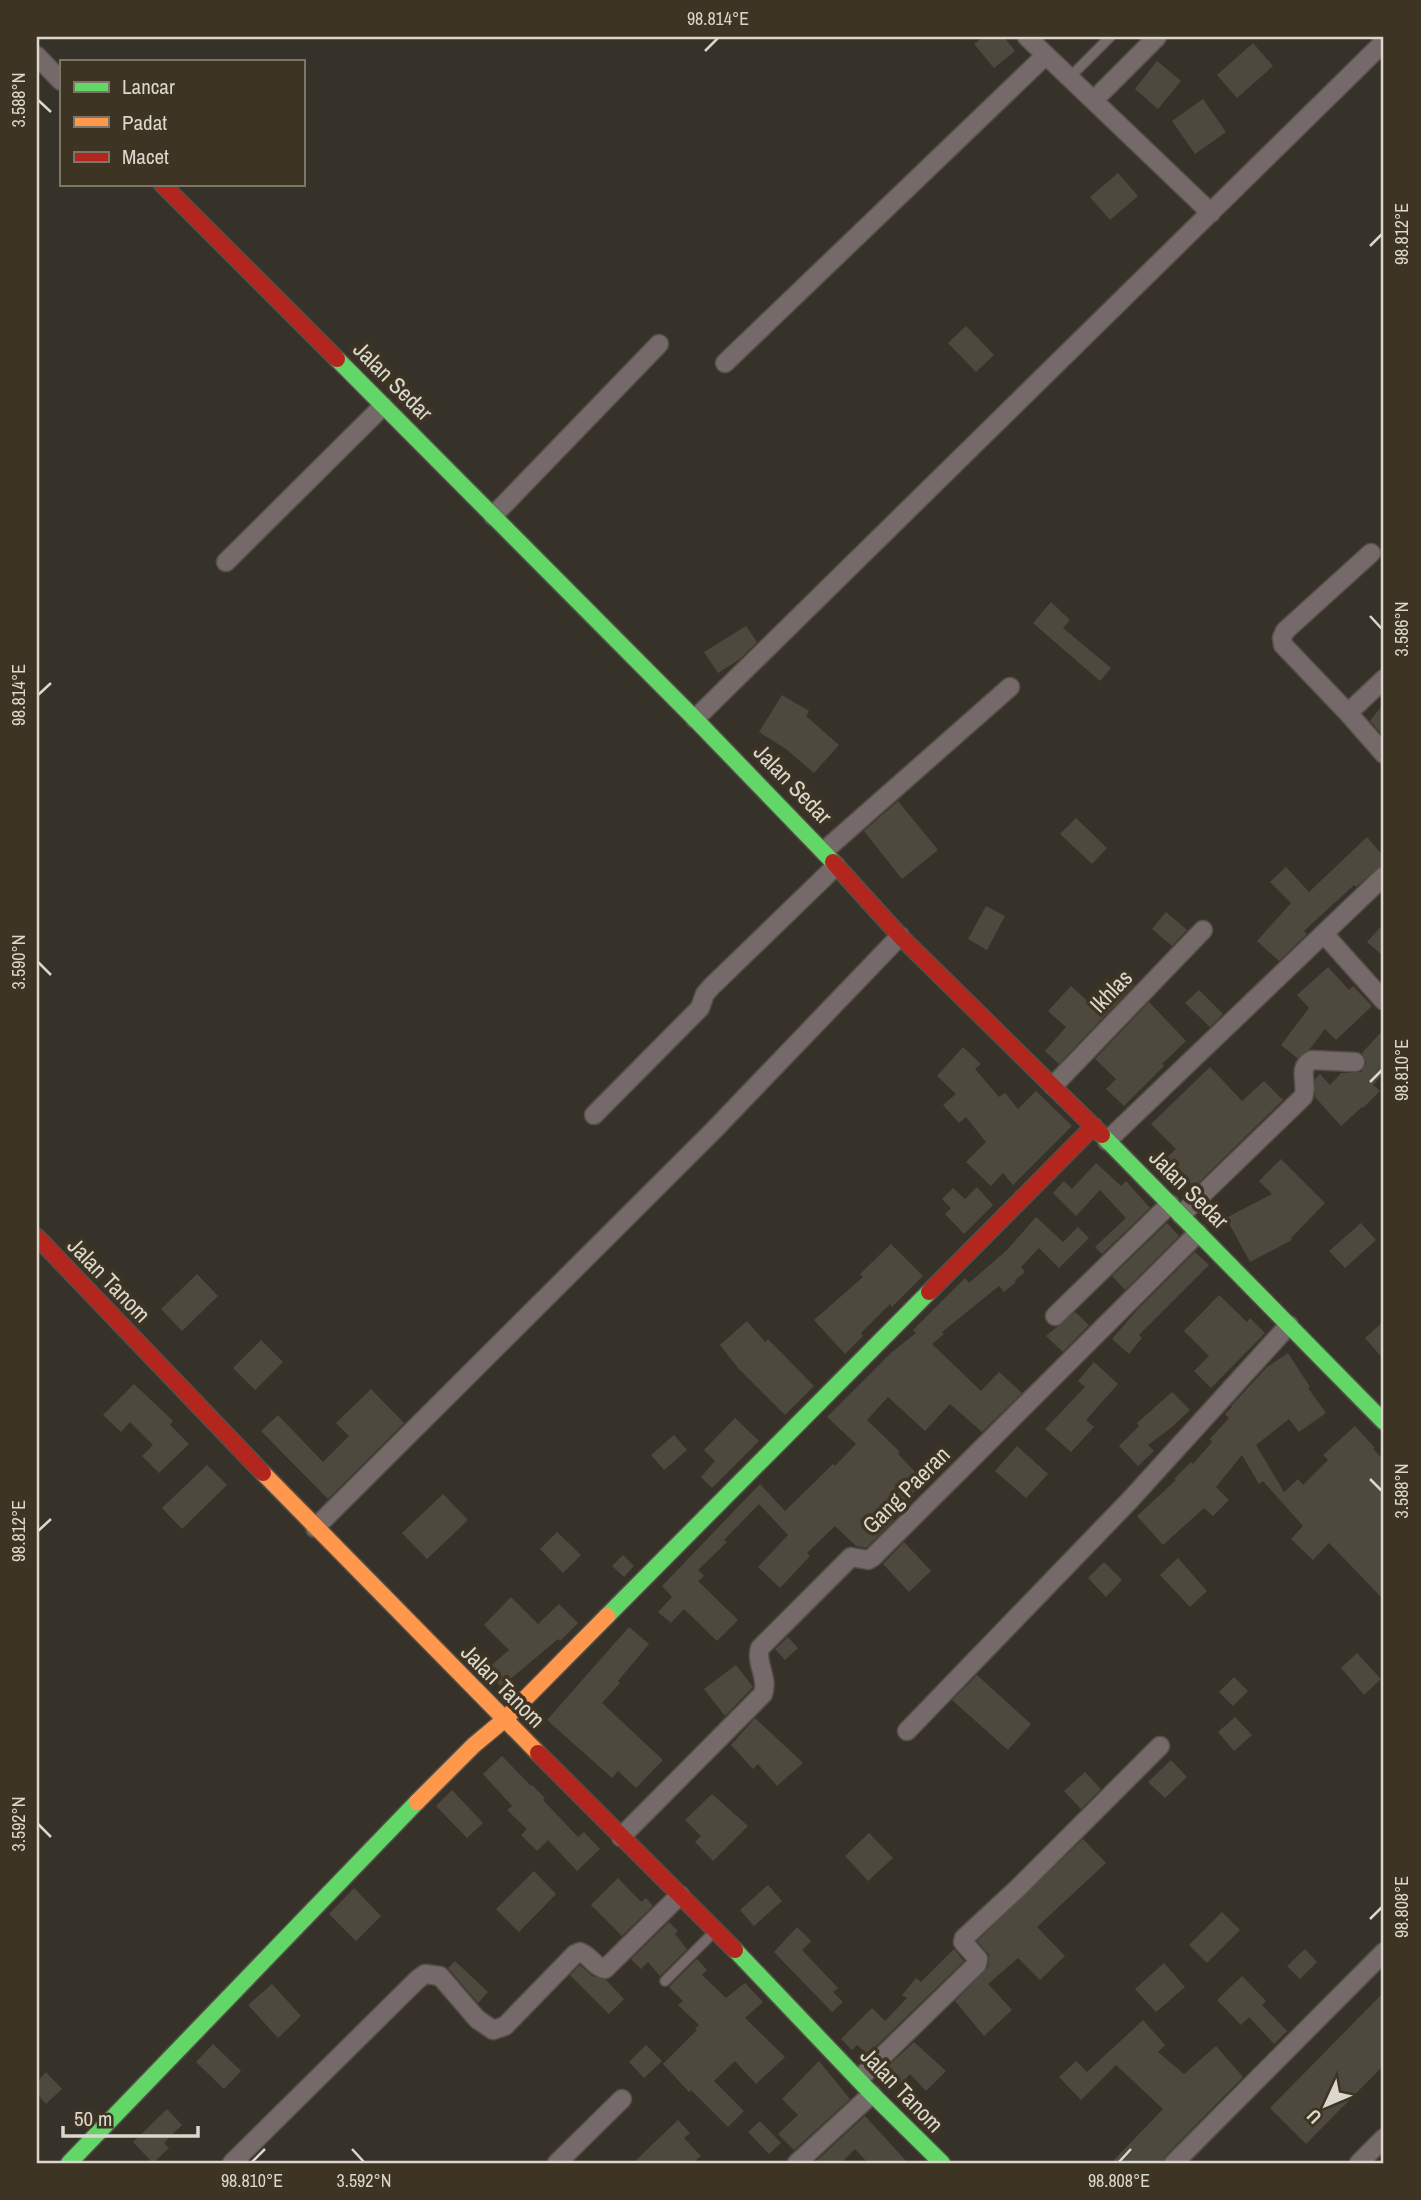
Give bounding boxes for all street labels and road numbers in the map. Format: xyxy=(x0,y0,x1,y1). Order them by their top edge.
street label: Jalan Sedar xyxy=(347,334,440,428)
street label: Jalan Sedar xyxy=(747,737,840,831)
street label: Ikhlas xyxy=(1082,962,1139,1019)
street label: Jalan Sedar xyxy=(1143,1142,1236,1236)
street label: Jalan Tanom xyxy=(61,1230,158,1329)
street label: Gang Paeran xyxy=(855,1439,956,1540)
street label: Jalan Tanom xyxy=(455,1637,552,1734)
street label: Jalan Tanom xyxy=(854,2040,951,2139)

